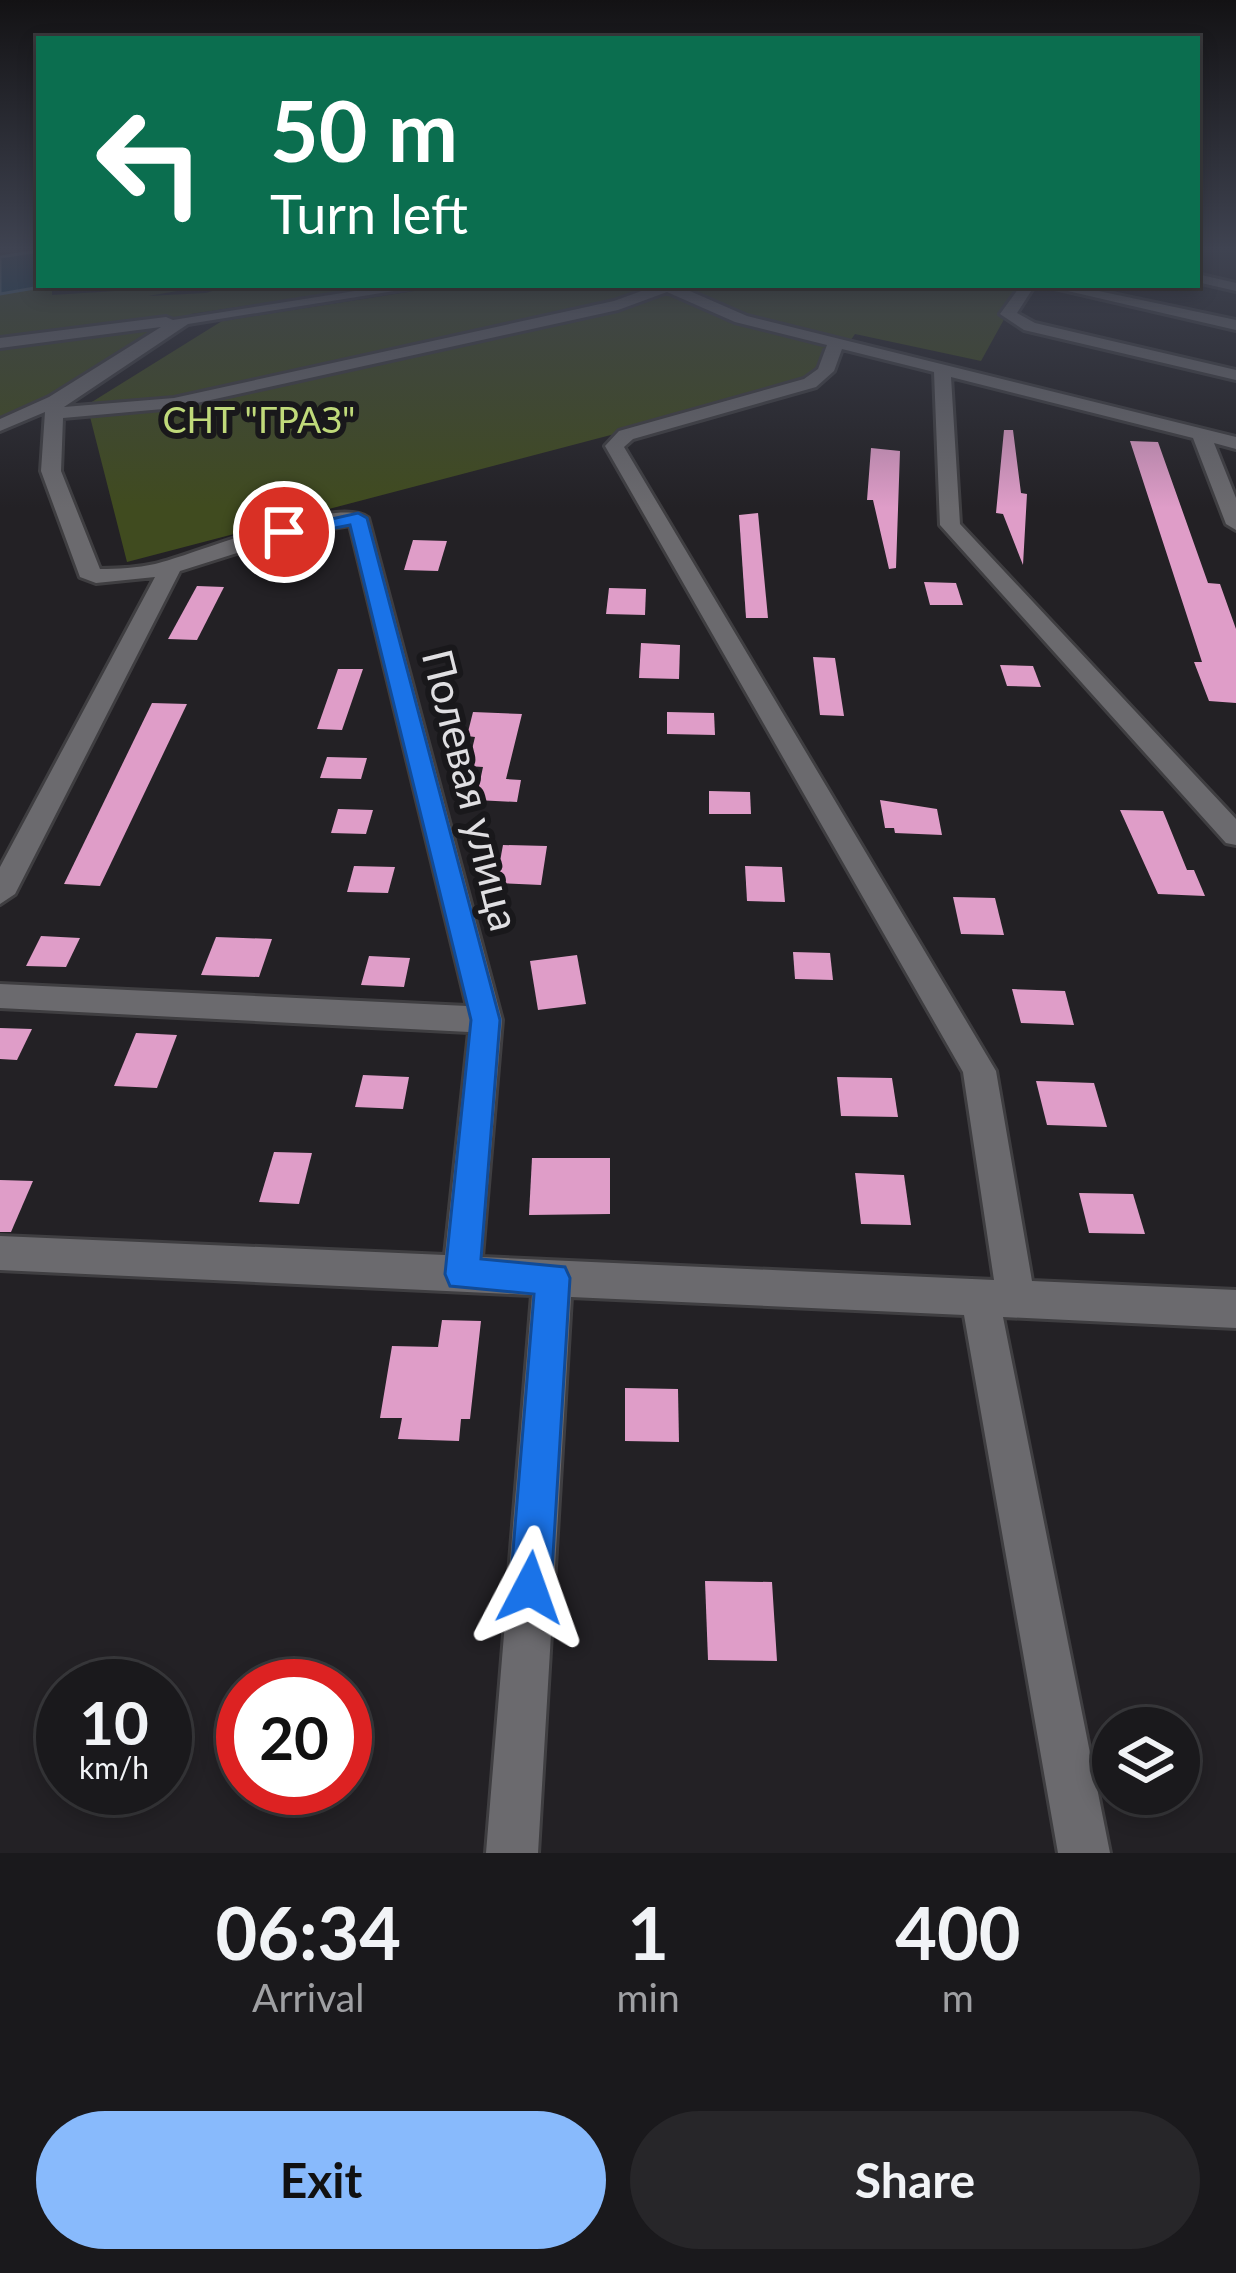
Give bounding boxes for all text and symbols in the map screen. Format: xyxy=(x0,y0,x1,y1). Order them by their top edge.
text: 50 m xyxy=(270,79,458,180)
icon: left xyxy=(72,84,228,240)
text: Turn left xyxy=(270,181,468,246)
park label: СНТ "ГРАЗ" xyxy=(163,397,355,441)
pin xyxy=(233,481,335,583)
icon: arrive xyxy=(251,499,317,565)
street label: Полевая улица xyxy=(413,644,531,936)
position arrow xyxy=(467,1525,593,1651)
speed limit sign: 20 xyxy=(216,1659,372,1815)
text: 10 xyxy=(79,1686,149,1758)
map controls xyxy=(1092,1707,1200,1815)
button: layers xyxy=(1092,1707,1200,1815)
text: km/h xyxy=(79,1749,149,1785)
text: 06:34 xyxy=(215,1889,401,1975)
text: 1 xyxy=(627,1889,669,1975)
text: 400 xyxy=(895,1889,1020,1975)
text: Arrival xyxy=(252,1974,364,2020)
text: min xyxy=(617,1974,680,2020)
text: m xyxy=(942,1974,974,2020)
button: Exit xyxy=(36,2111,606,2249)
button: Share xyxy=(630,2111,1200,2249)

